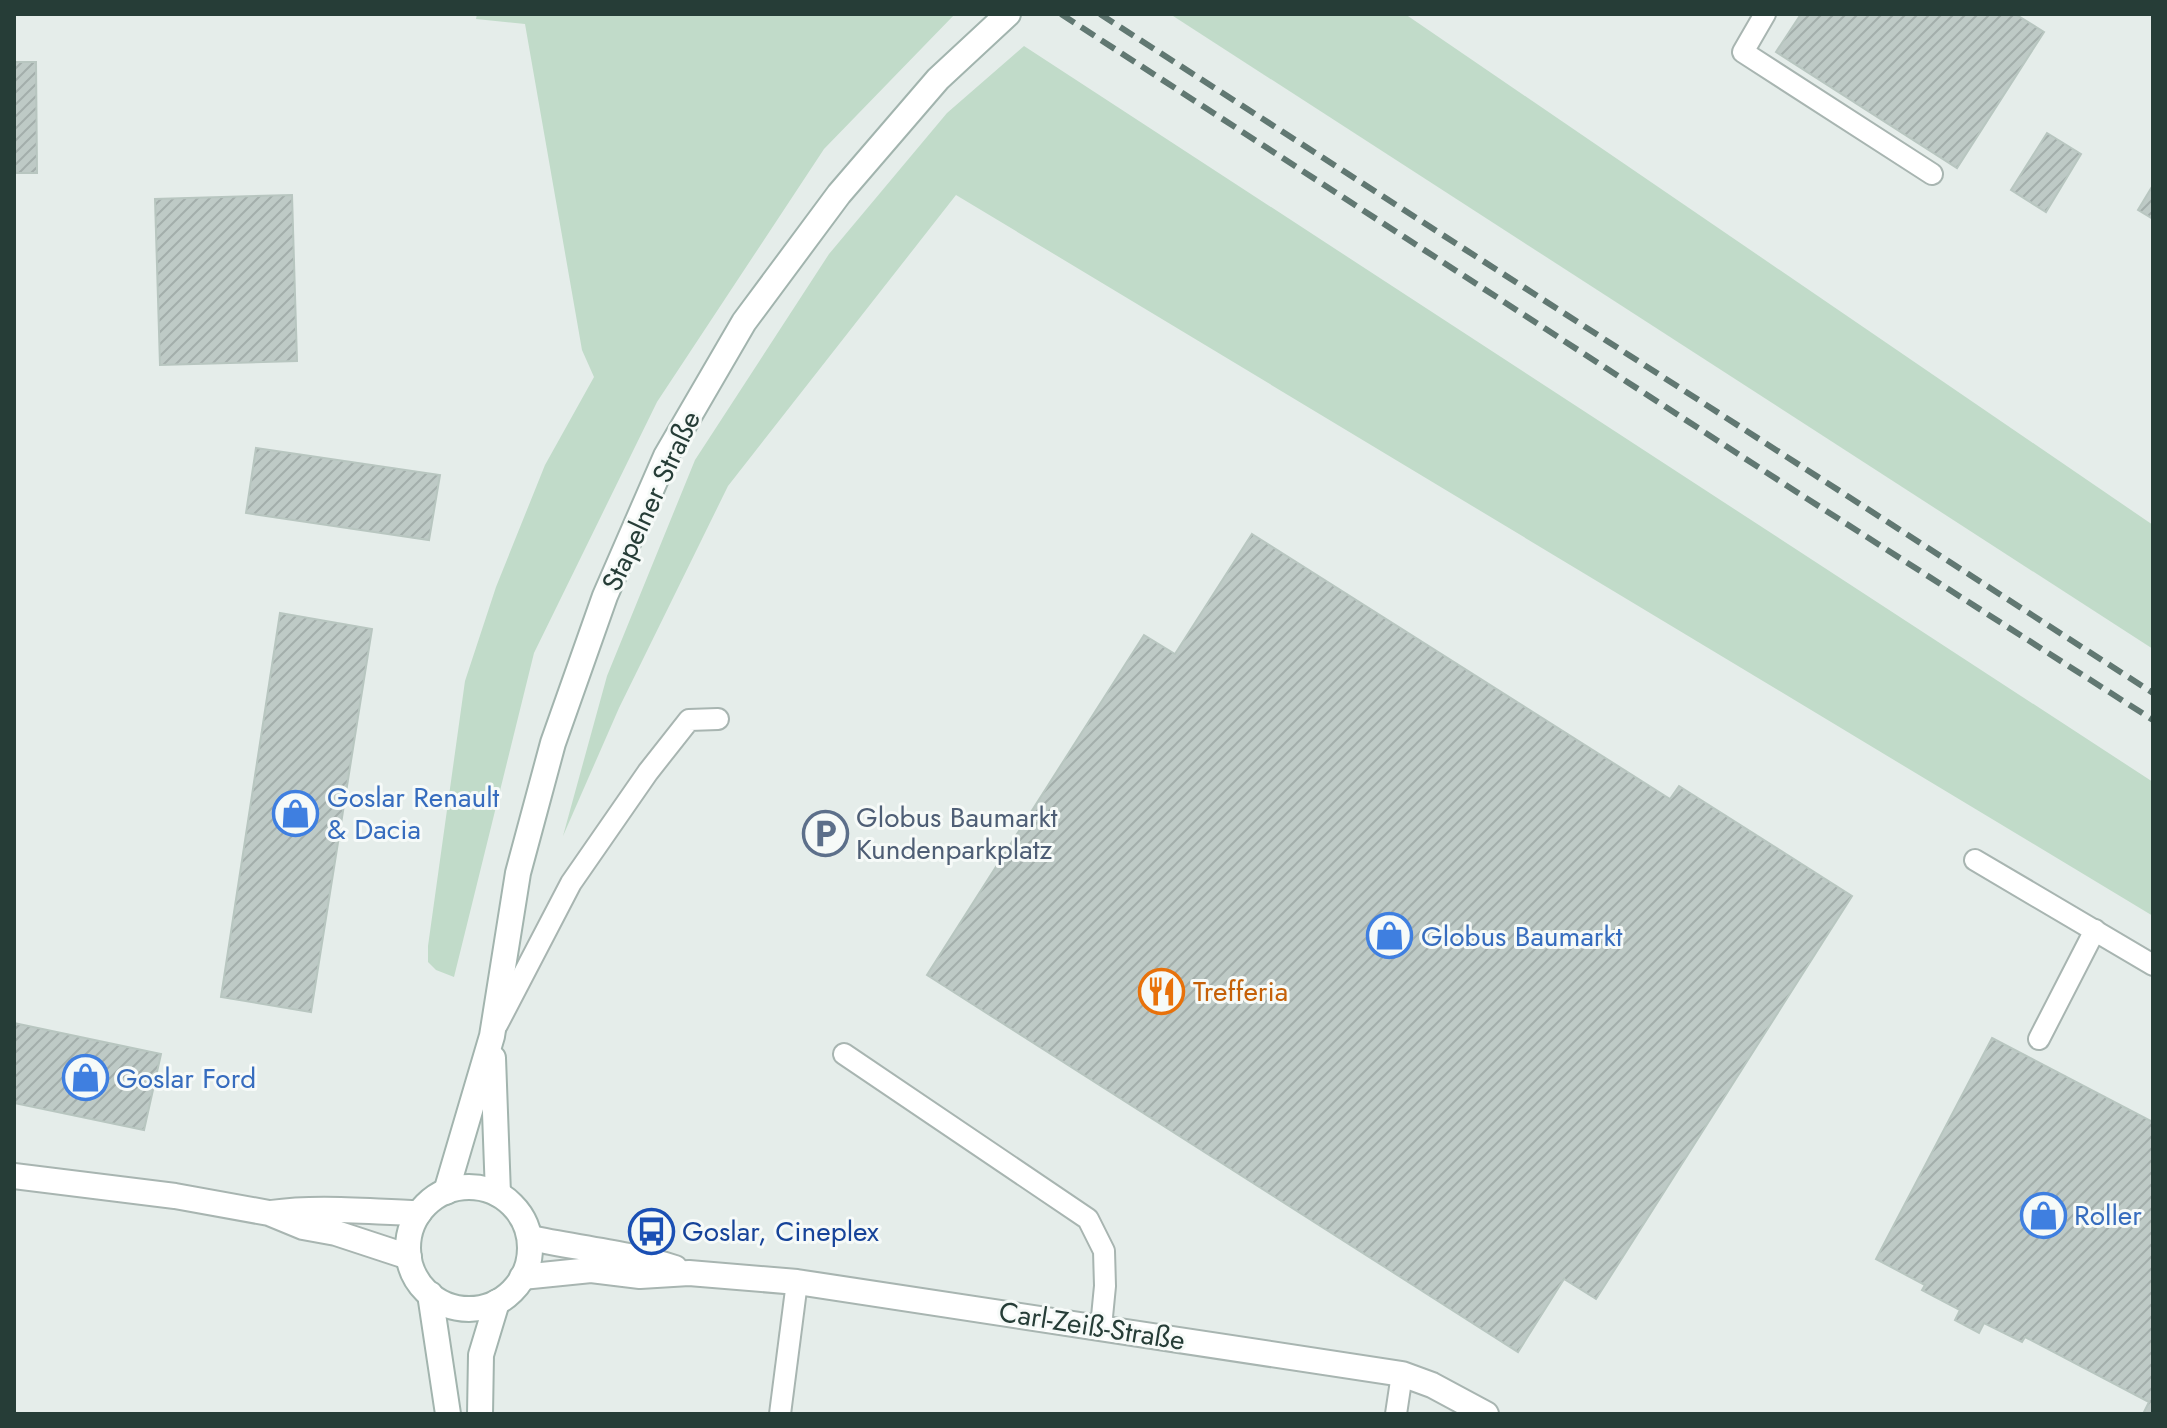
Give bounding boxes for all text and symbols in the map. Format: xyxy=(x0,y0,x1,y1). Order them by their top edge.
street label: Stapelner Straße xyxy=(591,404,711,598)
place label: Goslar Renault & Dacia xyxy=(327,777,500,850)
shop icon: Goslar Renault & Dacia xyxy=(272,789,320,837)
place label: Globus Baumarkt Kundenparkplatz xyxy=(856,797,1058,870)
parking icon: Globus Baumarkt Kundenparkplatz xyxy=(801,809,849,857)
shop icon: Globus Baumarkt xyxy=(1366,912,1414,960)
place label: Globus Baumarkt xyxy=(1421,916,1623,957)
restaurant icon: Trefferia xyxy=(1138,967,1186,1015)
place label: Trefferia xyxy=(1193,971,1288,1012)
shop icon: Goslar Ford xyxy=(61,1054,109,1102)
place label: Goslar Ford xyxy=(116,1058,256,1099)
shop icon: Roller xyxy=(2019,1191,2067,1239)
place label: Roller xyxy=(2074,1195,2142,1236)
bus stop icon: Goslar, Cineplex xyxy=(627,1207,675,1255)
place label: Goslar, Cineplex xyxy=(682,1211,879,1252)
street label: Carl-Zeiß-Straße xyxy=(996,1291,1188,1361)

